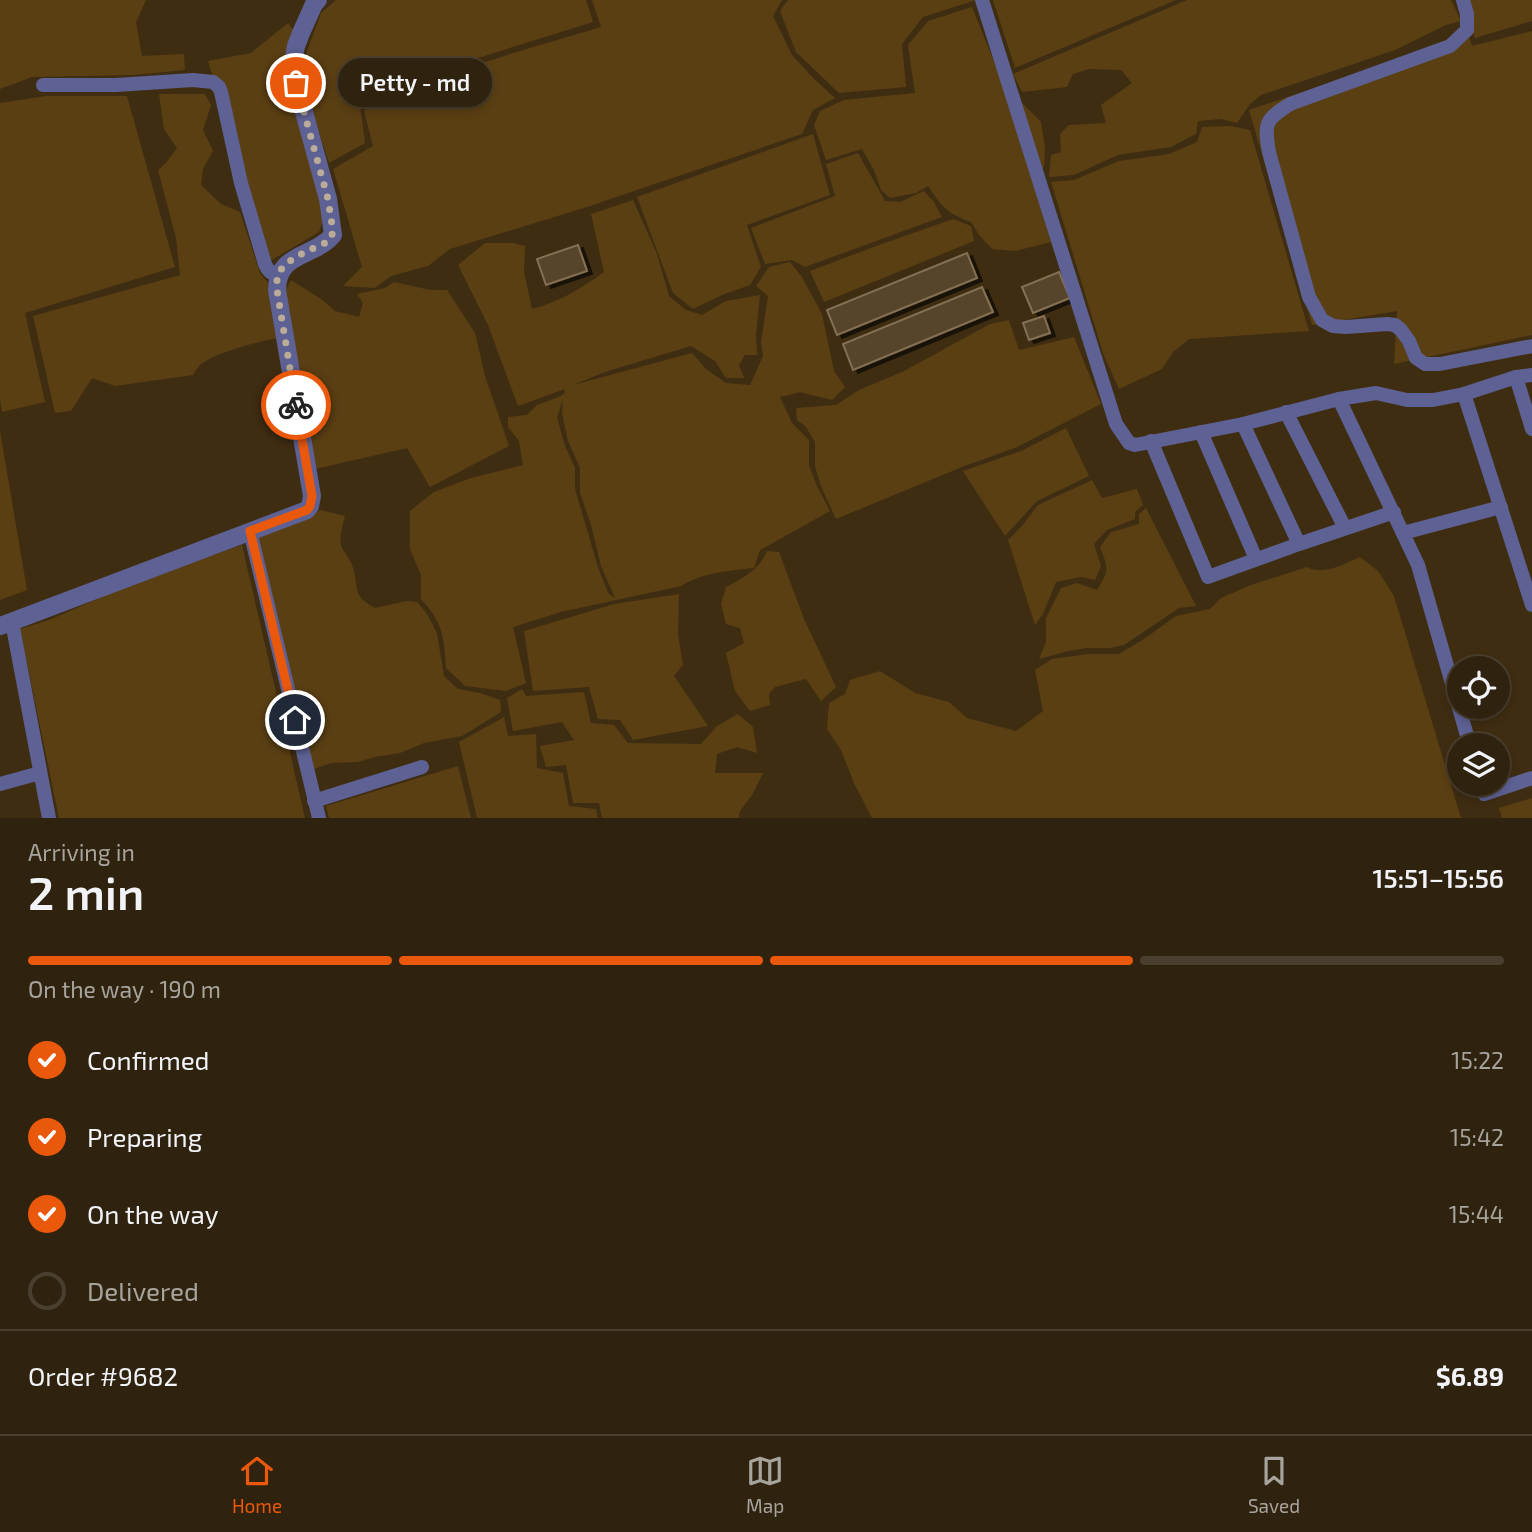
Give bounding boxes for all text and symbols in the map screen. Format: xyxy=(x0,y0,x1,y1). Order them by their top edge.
pin xyxy=(266,53,326,113)
callout: Petty - md xyxy=(338,58,492,108)
icon: bag xyxy=(277,64,315,102)
text: Petty - md xyxy=(360,68,470,96)
courier xyxy=(261,370,331,440)
icon: bike xyxy=(277,386,315,424)
map controls xyxy=(1447,656,1510,796)
button: locate xyxy=(1447,656,1510,719)
pin xyxy=(265,690,325,750)
icon: home xyxy=(276,701,314,739)
button: layers xyxy=(1447,733,1510,796)
text: Arriving in xyxy=(28,838,135,866)
text: 15:51–15:56 xyxy=(1373,862,1504,893)
text: 2 min xyxy=(28,864,144,919)
text: On the way · 190 m xyxy=(28,975,221,1003)
icon: check xyxy=(28,1041,66,1079)
text: Confirmed xyxy=(87,1044,210,1075)
text: 15:22 xyxy=(1451,1046,1504,1074)
icon: check xyxy=(28,1118,66,1156)
text: Preparing xyxy=(87,1121,202,1152)
text: 15:42 xyxy=(1450,1123,1504,1151)
icon: check xyxy=(28,1195,66,1233)
text: On the way xyxy=(87,1198,218,1229)
text: 15:44 xyxy=(1449,1200,1504,1228)
text: Delivered xyxy=(87,1275,199,1306)
text: Order #9682 xyxy=(28,1360,178,1391)
text: $6.89 xyxy=(1436,1360,1504,1391)
tab: Home xyxy=(232,1452,282,1517)
tab: Map xyxy=(746,1452,784,1517)
tab: Saved xyxy=(1248,1452,1300,1517)

